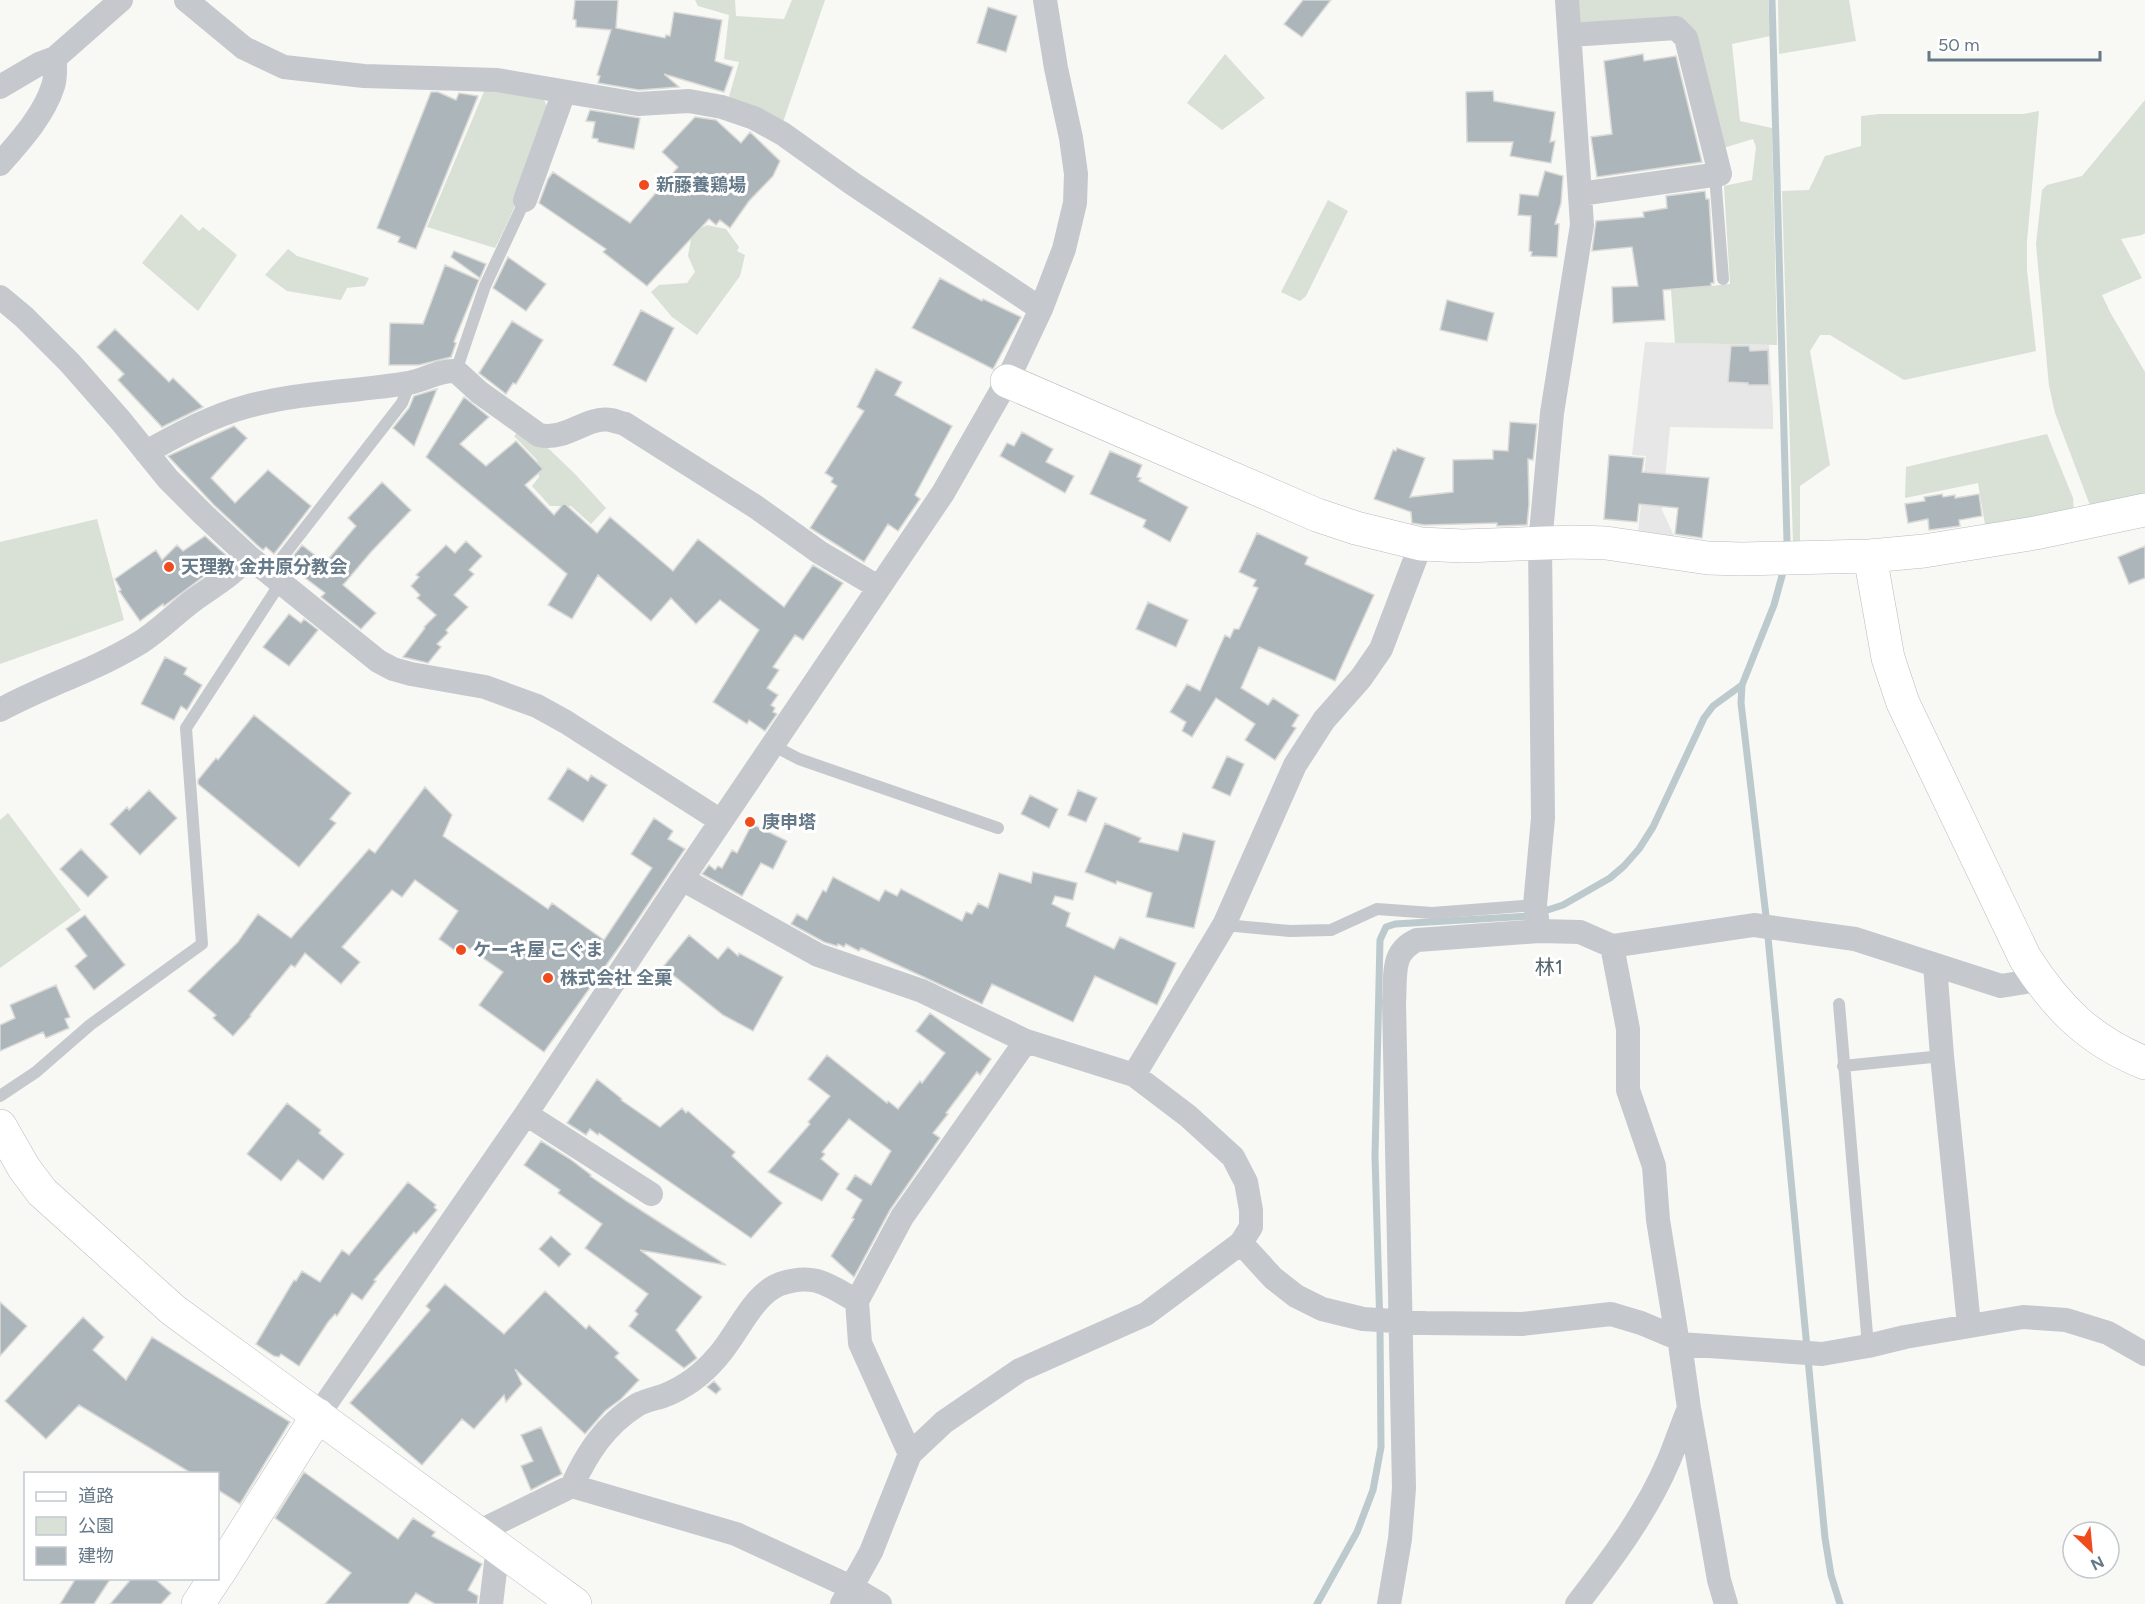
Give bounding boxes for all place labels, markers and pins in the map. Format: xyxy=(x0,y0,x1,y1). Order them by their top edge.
place label: 新藤養鶏場 xyxy=(656,174,746,196)
marker: 新藤養鶏場 xyxy=(637,178,651,192)
place label: 天理教 金井原分教会 xyxy=(181,556,347,578)
marker: 天理教 金井原分教会 xyxy=(162,560,176,574)
place label: 庚申塔 xyxy=(762,811,816,833)
marker: 庚申塔 xyxy=(743,815,757,829)
place label: ケーキ屋 こぐま xyxy=(473,939,603,961)
marker: ケーキ屋 こぐま xyxy=(454,943,468,957)
place label: 株式会社 全菓 xyxy=(560,967,672,989)
marker: 株式会社 全菓 xyxy=(541,971,555,985)

